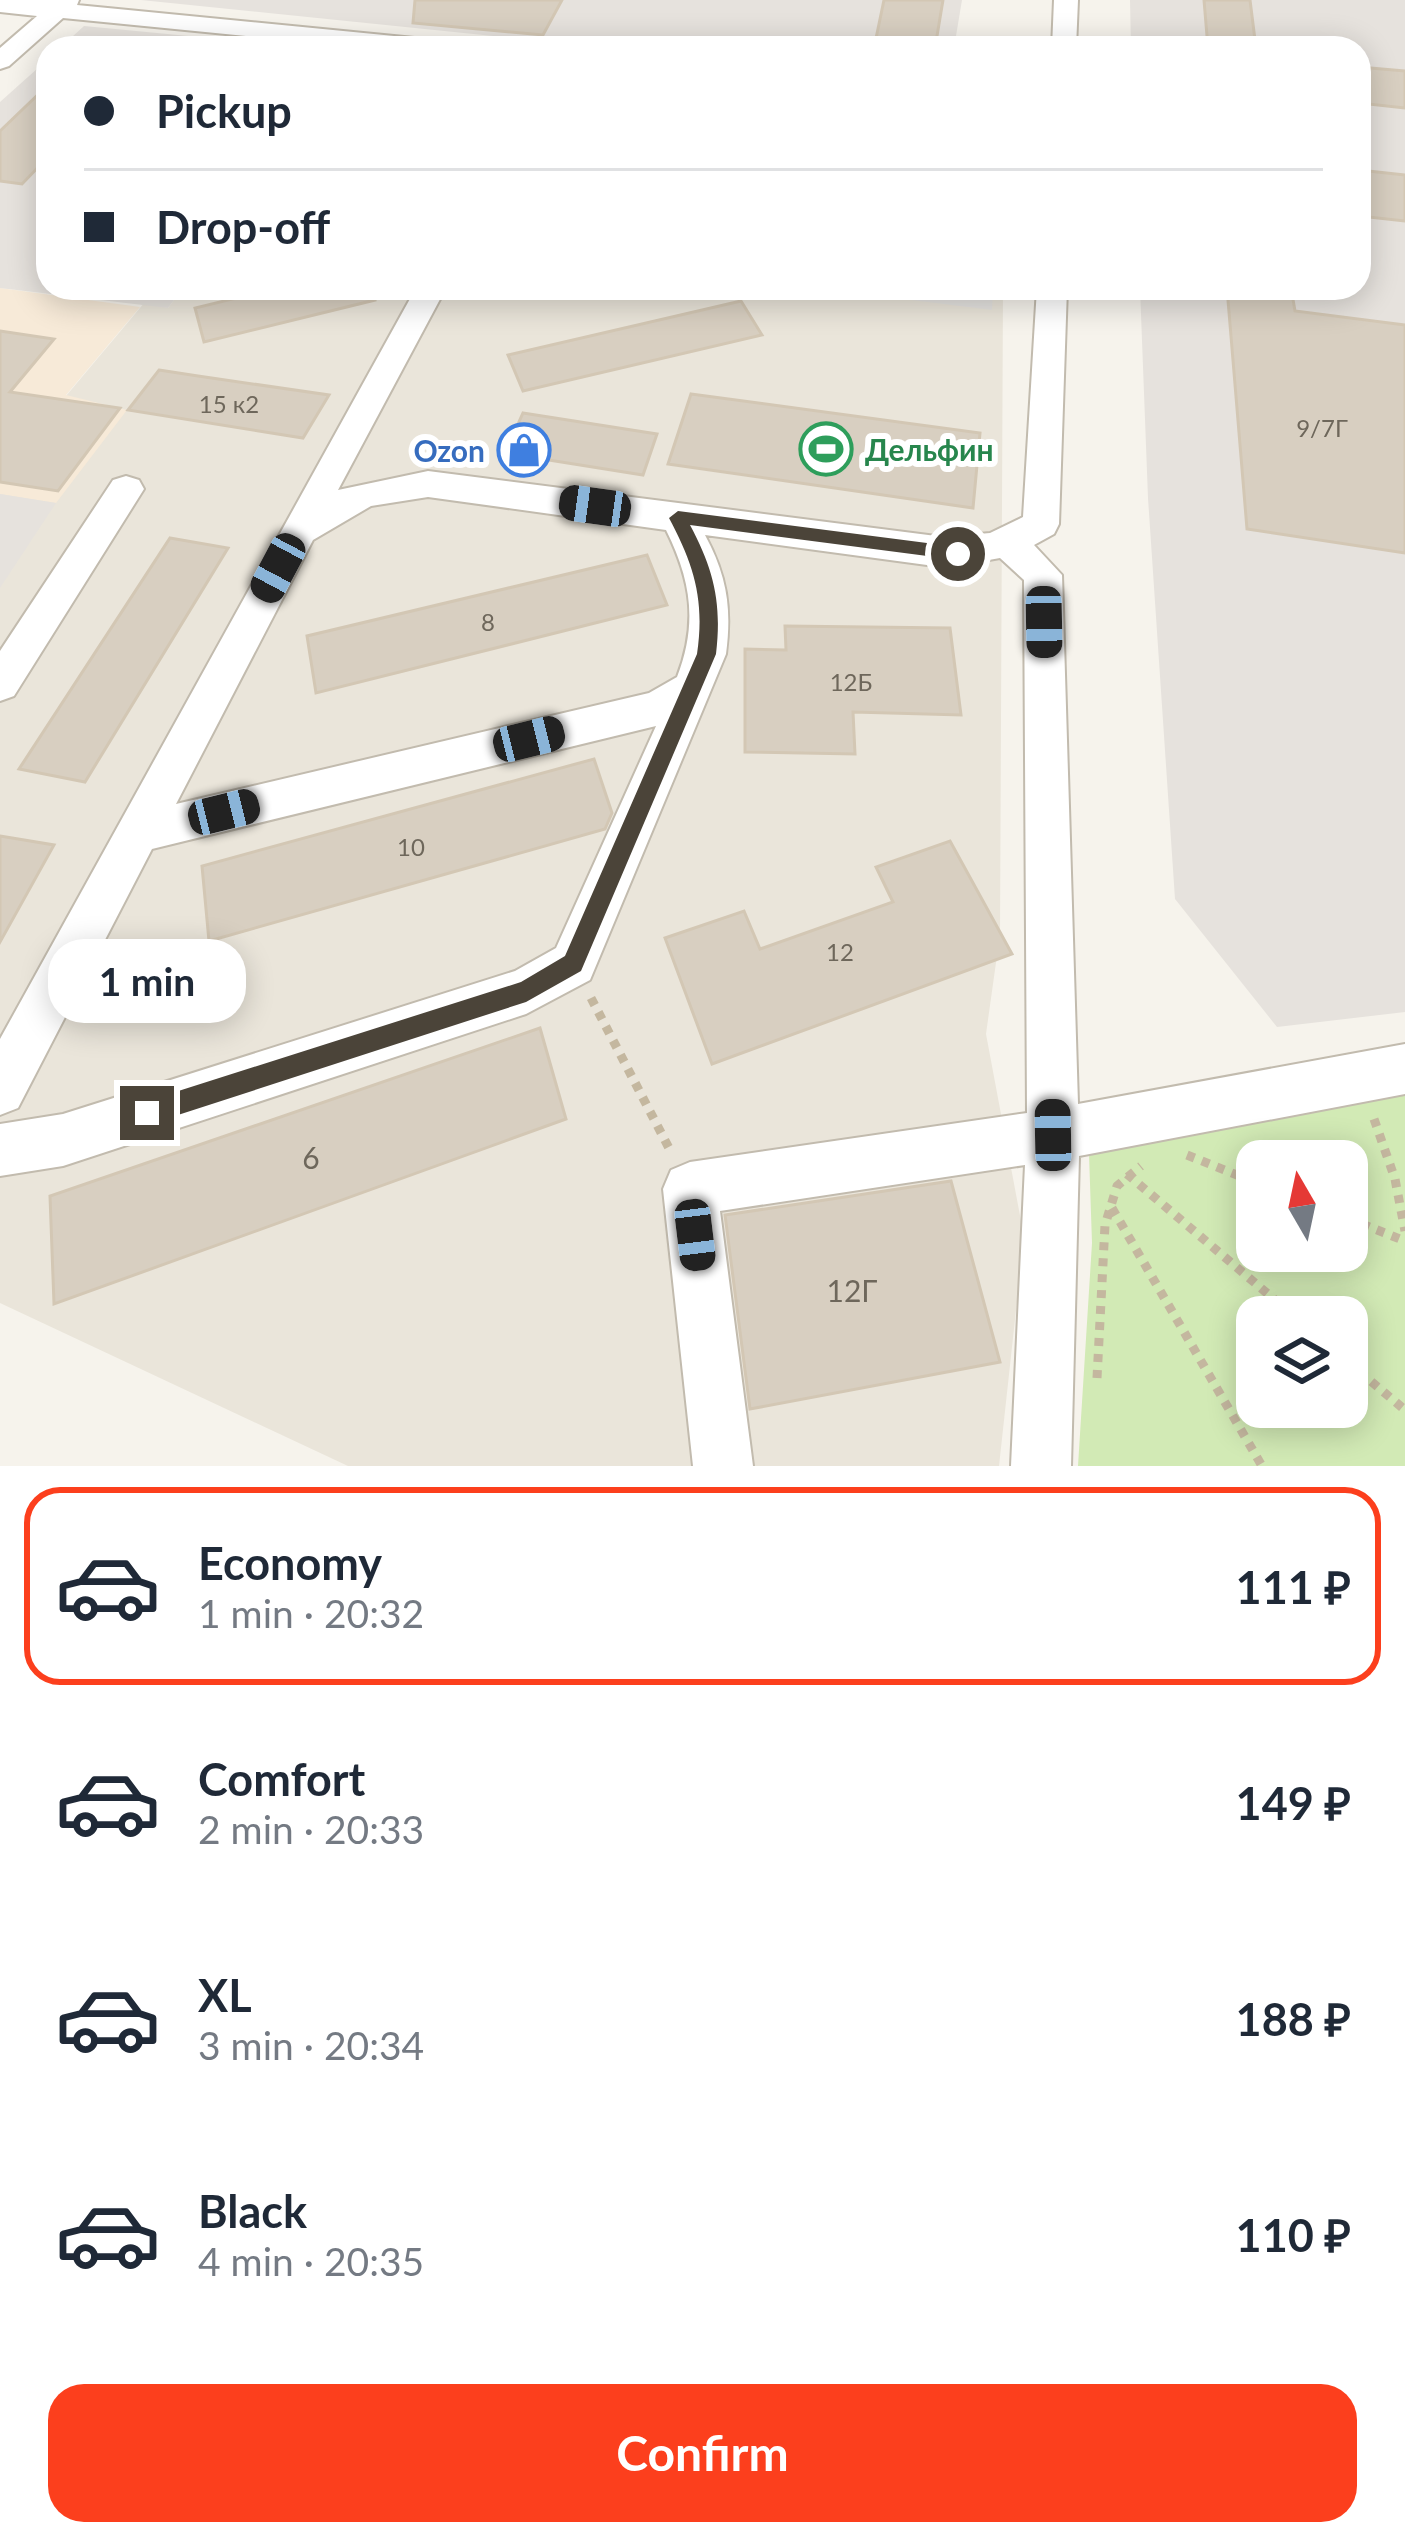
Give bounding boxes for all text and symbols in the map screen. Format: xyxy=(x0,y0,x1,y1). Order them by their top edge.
text: Pickup xyxy=(156,84,292,138)
text: Drop-off xyxy=(156,200,330,254)
house number: 15 к2 xyxy=(199,389,259,418)
house number: 9/7Г xyxy=(1296,413,1348,442)
sports icon: Дельфин xyxy=(798,421,854,477)
shop icon: Ozon xyxy=(496,422,552,478)
place label: Дельфин xyxy=(865,431,994,467)
place label: Ozon xyxy=(413,432,485,468)
car xyxy=(557,483,633,529)
route start xyxy=(931,527,985,581)
car xyxy=(245,528,311,608)
car xyxy=(1025,586,1063,658)
house number: 8 xyxy=(481,607,495,636)
house number: 12Б xyxy=(830,667,872,696)
car xyxy=(490,713,568,765)
car xyxy=(185,786,263,838)
house number: 10 xyxy=(397,832,425,861)
house number: 12 xyxy=(826,937,854,966)
callout: 1 min xyxy=(48,939,246,1023)
text: 1 min xyxy=(99,958,195,1004)
route end xyxy=(120,1086,174,1140)
car xyxy=(1034,1099,1072,1171)
house number: 6 xyxy=(302,1139,320,1175)
north arrow xyxy=(1236,1140,1368,1272)
map controls xyxy=(1236,1140,1368,1428)
car xyxy=(673,1197,717,1273)
house number: 12Г xyxy=(827,1272,877,1308)
button: layers xyxy=(1236,1296,1368,1428)
icon: car xyxy=(54,1532,162,1640)
text: Economy xyxy=(198,1536,382,1590)
text: 111 ₽ xyxy=(1236,1560,1351,1614)
text: 1 min · 20:32 xyxy=(198,1590,424,1636)
icon: car xyxy=(54,1748,162,1856)
text: Comfort xyxy=(198,1752,365,1806)
text: 149 ₽ xyxy=(1236,1776,1351,1830)
text: 2 min · 20:33 xyxy=(198,1806,424,1852)
icon: car xyxy=(54,1964,162,2072)
text: XL xyxy=(198,1968,252,2022)
text: 188 ₽ xyxy=(1236,1992,1351,2046)
text: 3 min · 20:34 xyxy=(198,2022,424,2068)
icon: car xyxy=(54,2180,162,2288)
text: Black xyxy=(198,2184,307,2238)
text: 110 ₽ xyxy=(1236,2208,1351,2262)
text: 4 min · 20:35 xyxy=(198,2238,424,2284)
button: Confirm xyxy=(48,2384,1357,2522)

